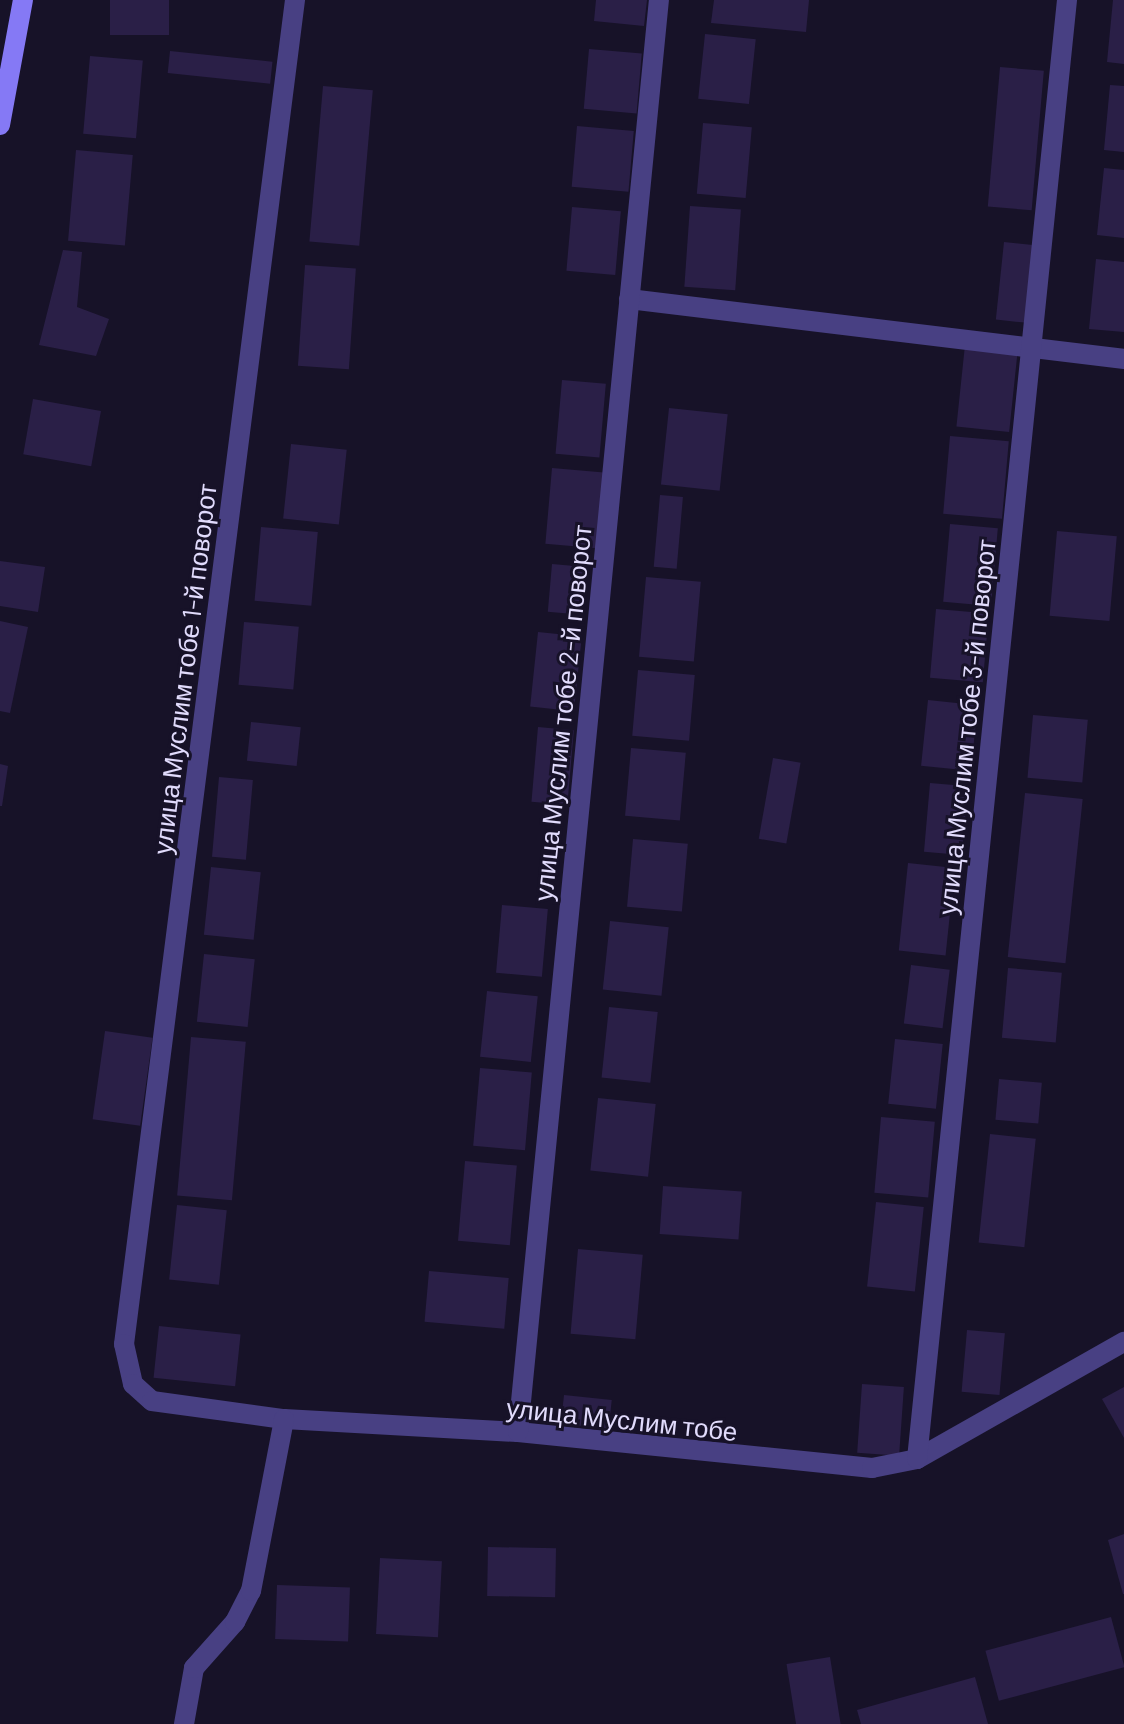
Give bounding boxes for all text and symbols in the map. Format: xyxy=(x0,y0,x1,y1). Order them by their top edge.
street label: улица Муслим тобе 1-й поворот xyxy=(146,482,222,856)
street label: улица Муслим тобе 2-й поворот xyxy=(527,523,597,903)
street label: улица Муслим тобе 3-й поворот xyxy=(931,538,1001,916)
street label: улица Муслим тобе xyxy=(505,1391,739,1447)

